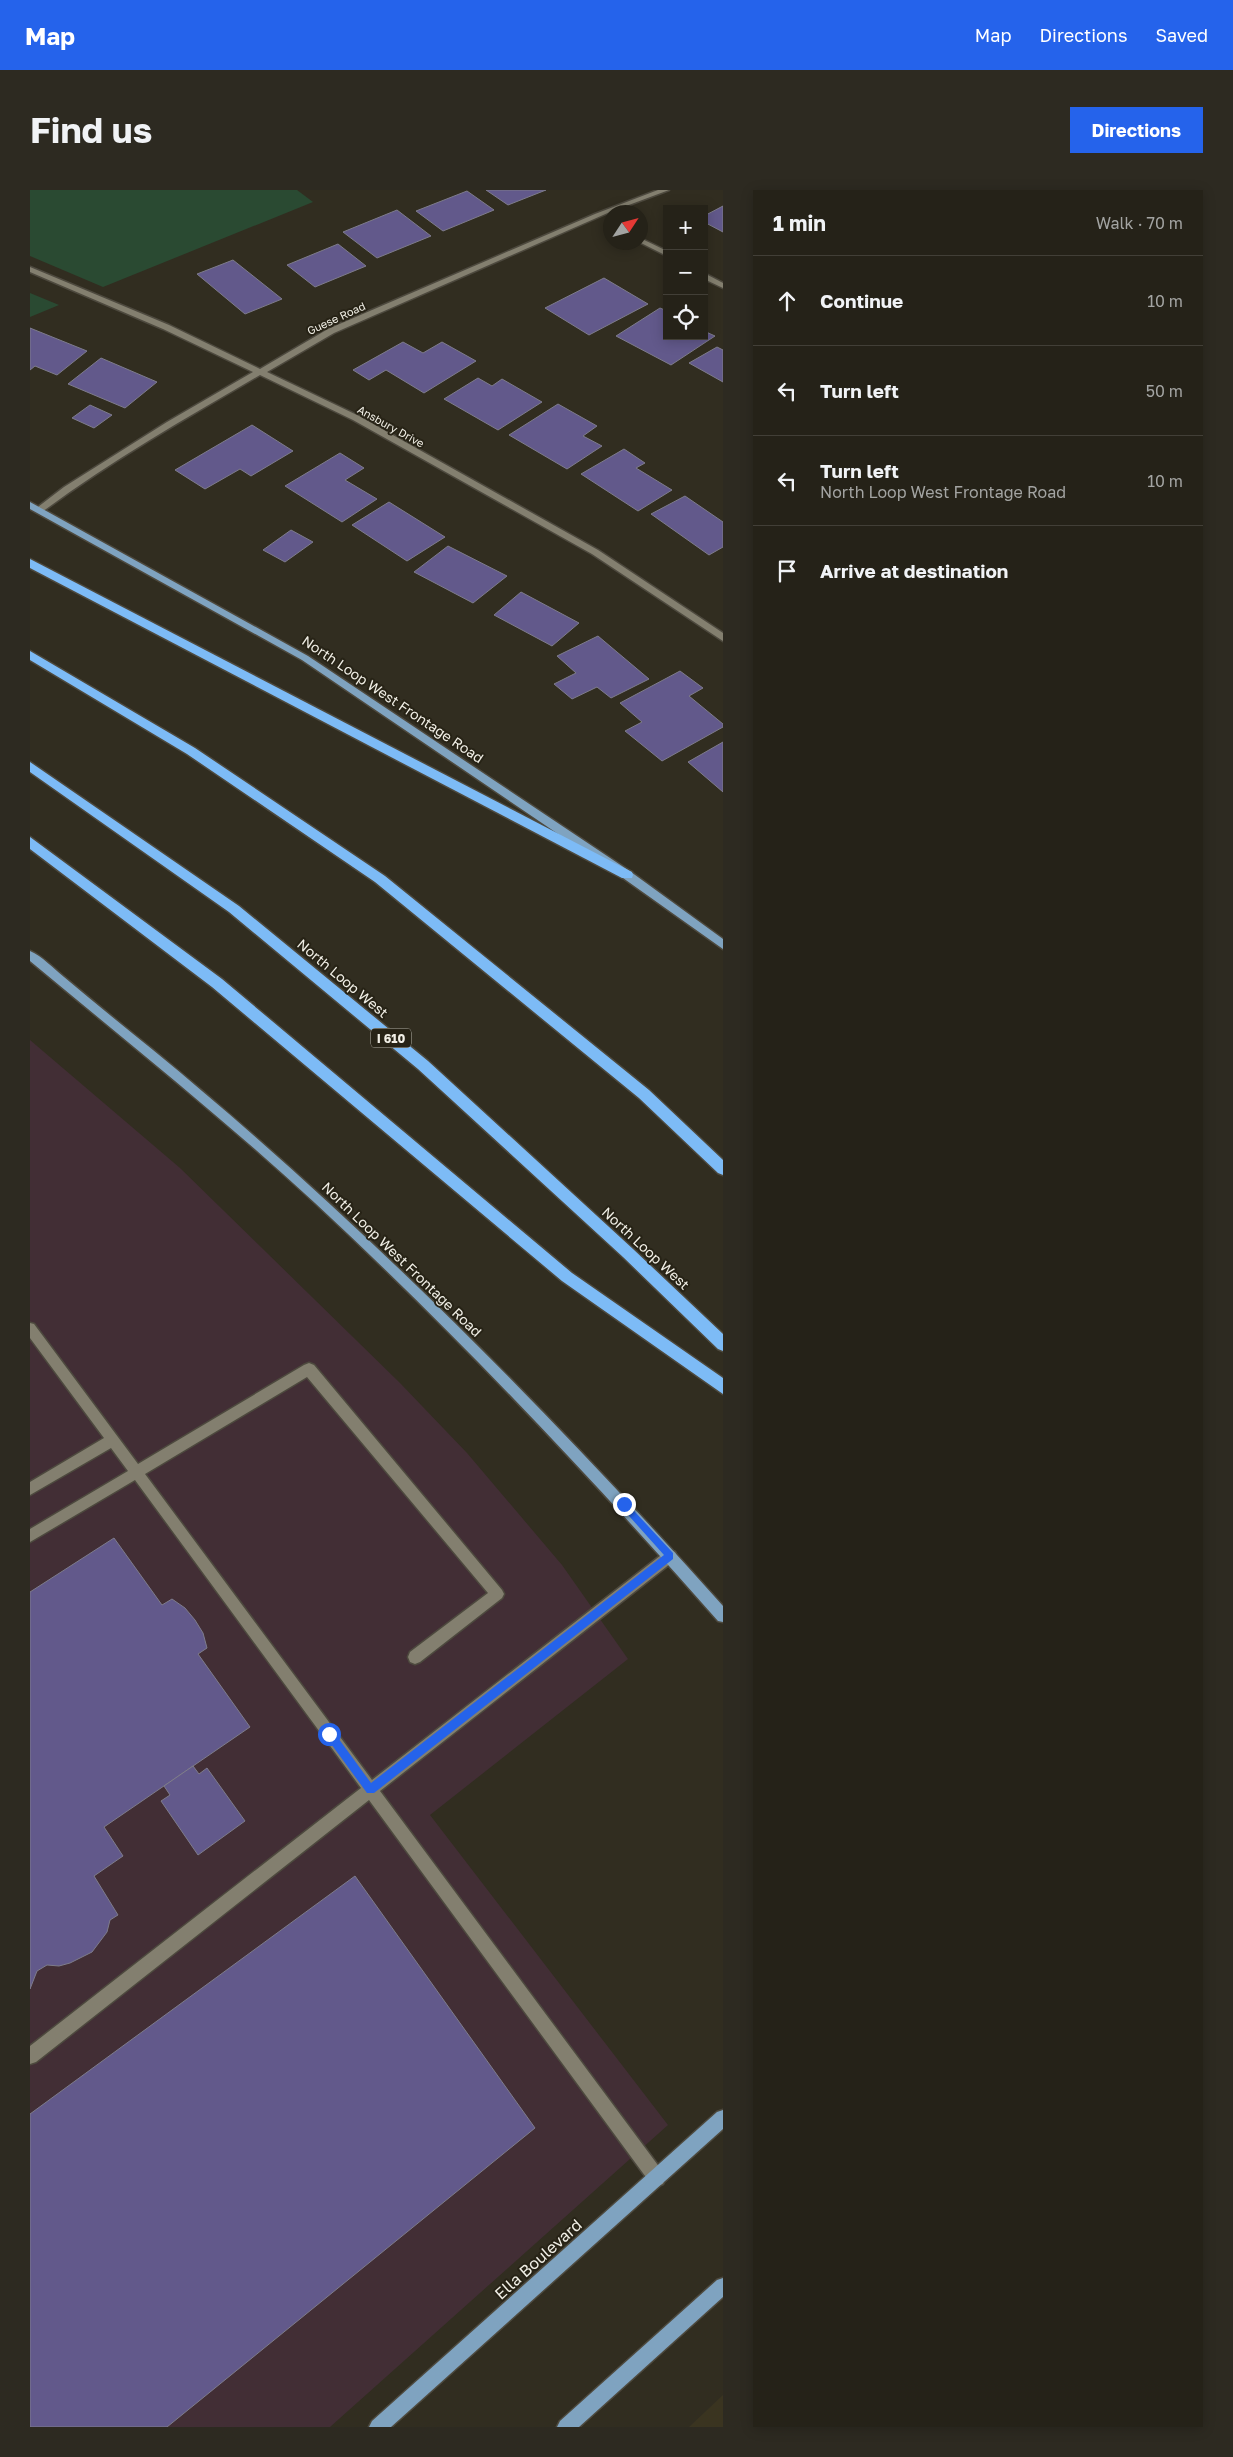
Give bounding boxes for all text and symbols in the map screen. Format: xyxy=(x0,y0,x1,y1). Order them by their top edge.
text: Map xyxy=(25,21,75,50)
text: Map xyxy=(975,24,1011,46)
text: Directions xyxy=(1039,24,1127,46)
text: Saved xyxy=(1155,24,1208,46)
button: Directions xyxy=(1070,107,1203,153)
text: Find us xyxy=(30,109,152,151)
north arrow xyxy=(603,205,648,250)
map controls xyxy=(663,205,708,340)
button: + xyxy=(663,205,708,250)
text: 1 min xyxy=(773,210,826,236)
text: Walk · 70 m xyxy=(1096,213,1183,233)
button: − xyxy=(663,250,708,295)
icon: ahead xyxy=(773,287,801,315)
text: Continue xyxy=(820,289,903,312)
text: 10 m xyxy=(1147,291,1183,311)
button: locate xyxy=(663,295,708,340)
street label: Guese Road xyxy=(305,299,367,337)
icon: left xyxy=(773,377,801,405)
text: Turn left xyxy=(820,379,899,402)
text: 50 m xyxy=(1146,381,1183,401)
street label: Ansbury Drive xyxy=(355,402,427,450)
text: Turn left xyxy=(820,459,899,482)
icon: left xyxy=(773,467,801,495)
text: 10 m xyxy=(1147,471,1183,491)
text: North Loop West Frontage Road xyxy=(820,482,1066,502)
icon: arrive xyxy=(773,557,801,585)
text: Arrive at destination xyxy=(820,559,1008,582)
street label: North Loop West Frontage Road xyxy=(299,632,487,766)
street label: North Loop West xyxy=(294,935,392,1021)
road number: I 610 xyxy=(371,1028,411,1048)
street label: North Loop West Frontage Road xyxy=(319,1178,485,1340)
street label: North Loop West xyxy=(599,1203,693,1293)
route end xyxy=(613,1493,636,1516)
route start xyxy=(318,1723,341,1746)
street label: Ella Boulevard xyxy=(490,2215,586,2303)

